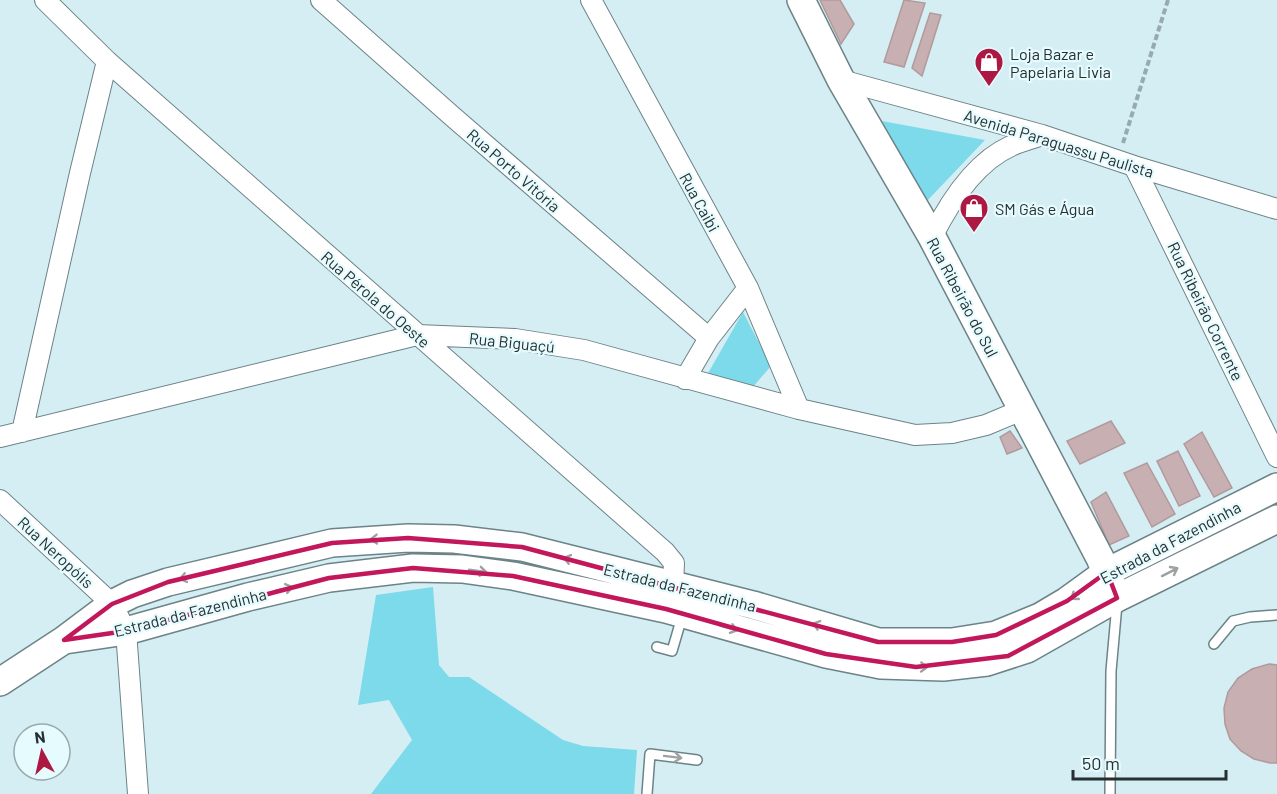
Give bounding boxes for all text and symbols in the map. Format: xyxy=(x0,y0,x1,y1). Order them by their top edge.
place label: Loja Bazar e Papelaria Livia xyxy=(1010,44,1111,81)
shop icon: Loja Bazar e Papelaria Livia xyxy=(973,46,1005,88)
street label: Avenida Paraguassu Paulista xyxy=(962,105,1156,181)
street label: Rua Porto Vitória xyxy=(464,124,564,216)
street label: Rua Caibi xyxy=(676,169,724,235)
shop icon: SM Gás e Água xyxy=(958,192,990,234)
place label: SM Gás e Água xyxy=(995,199,1094,218)
street label: Rua Ribeirão do Sul xyxy=(923,234,1003,360)
street label: Rua Ribeirão Corrente xyxy=(1164,239,1248,383)
street label: Rua Pérola do Oeste xyxy=(318,247,434,351)
street label: Rua Biguaçú xyxy=(468,328,556,356)
street label: Estrada da Fazendinha xyxy=(1096,497,1244,587)
street label: Rua Neropólis xyxy=(14,512,98,592)
one-way arrow xyxy=(370,533,390,544)
one-way arrow xyxy=(563,554,582,565)
street label: Estrada da Fazendinha xyxy=(602,559,758,615)
one-way arrow xyxy=(467,565,487,576)
one-way arrow xyxy=(1160,566,1178,578)
one-way arrow xyxy=(179,572,198,584)
one-way arrow xyxy=(275,582,294,594)
street label: Estrada da Fazendinha xyxy=(112,584,268,640)
one-way arrow xyxy=(1070,587,1086,600)
one-way arrow xyxy=(812,620,831,631)
one-way arrow xyxy=(719,623,738,634)
one-way arrow xyxy=(909,661,929,673)
north arrow xyxy=(12,722,72,782)
text: N xyxy=(33,727,46,747)
scale bar xyxy=(1073,743,1226,781)
one-way arrow xyxy=(663,751,683,762)
text: 50 m xyxy=(1082,752,1120,774)

